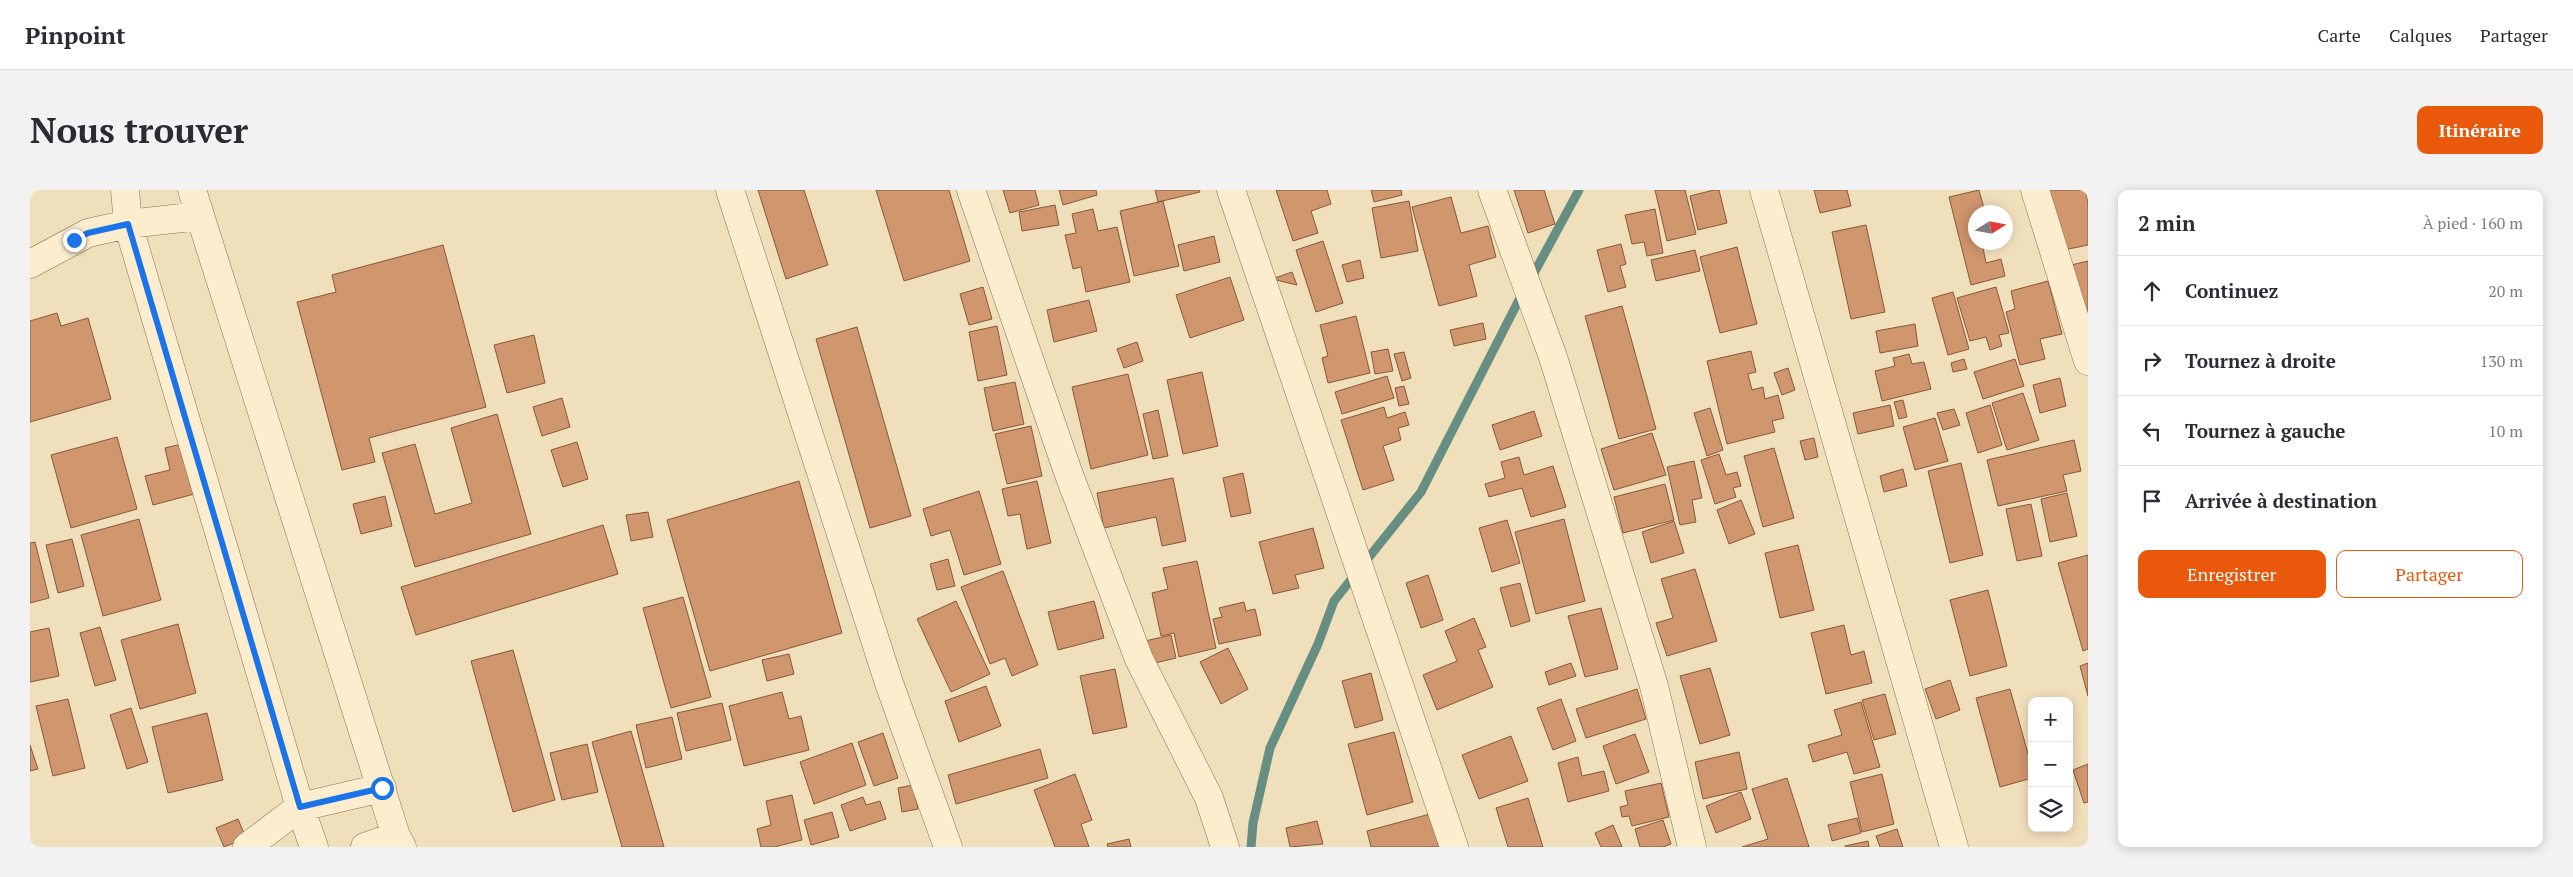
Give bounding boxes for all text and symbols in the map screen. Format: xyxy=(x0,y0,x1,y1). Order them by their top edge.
text: Pinpoint xyxy=(25,19,126,51)
text: Carte xyxy=(2318,23,2361,47)
text: Calques xyxy=(2389,23,2452,47)
text: Partager xyxy=(2480,23,2548,47)
button: Itinéraire xyxy=(2417,106,2543,154)
text: Nous trouver xyxy=(30,107,248,153)
north arrow xyxy=(1968,205,2013,250)
text: 2 min xyxy=(2138,209,2195,237)
text: À pied · 160 m xyxy=(2423,212,2523,234)
route end xyxy=(63,229,86,252)
icon: ahead xyxy=(2138,277,2166,305)
text: Continuez xyxy=(2185,278,2278,303)
text: 20 m xyxy=(2488,280,2523,302)
icon: right xyxy=(2138,347,2166,375)
text: Tournez à droite xyxy=(2185,348,2336,373)
text: 130 m xyxy=(2480,350,2523,372)
icon: left xyxy=(2138,417,2166,445)
text: Tournez à gauche xyxy=(2185,418,2346,443)
text: 10 m xyxy=(2488,420,2523,442)
icon: arrive xyxy=(2138,487,2166,515)
text: Arrivée à destination xyxy=(2185,488,2377,513)
button: Enregistrer xyxy=(2138,550,2326,598)
button: Partager xyxy=(2336,550,2523,598)
map controls xyxy=(2028,697,2073,832)
button: + xyxy=(2028,697,2073,742)
button: − xyxy=(2028,742,2073,787)
route start xyxy=(371,777,394,800)
button: layers xyxy=(2028,787,2073,832)

